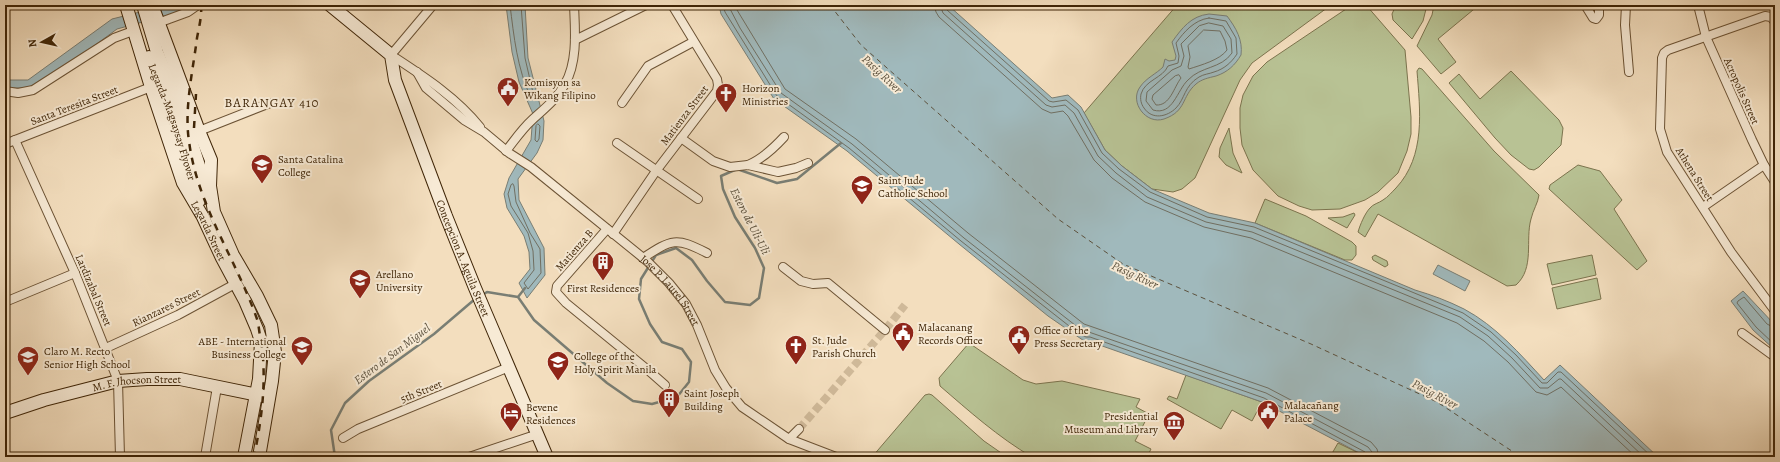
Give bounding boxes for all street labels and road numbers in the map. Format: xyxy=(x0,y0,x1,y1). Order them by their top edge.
street label: Acropolis Street xyxy=(1720,55,1763,127)
street label: Legarda-Magsaysay Flyover xyxy=(144,61,199,182)
street label: Santa Teresita Street xyxy=(28,82,120,129)
street label: Matienza Street xyxy=(657,82,712,148)
street label: Athena Street xyxy=(1671,143,1717,205)
street label: Legarda Street xyxy=(187,198,229,264)
street label: Concepcion A. Aguila Street xyxy=(433,198,493,319)
street label: Matienza B xyxy=(552,226,597,274)
street label: Lardizabal Street xyxy=(72,252,116,329)
street label: Jose P. Laurel Street xyxy=(637,252,703,329)
street label: Rianzares Street xyxy=(130,284,203,330)
street label: M. F. Jhocson Street xyxy=(91,372,182,395)
street label: 5th Street xyxy=(398,376,444,407)

